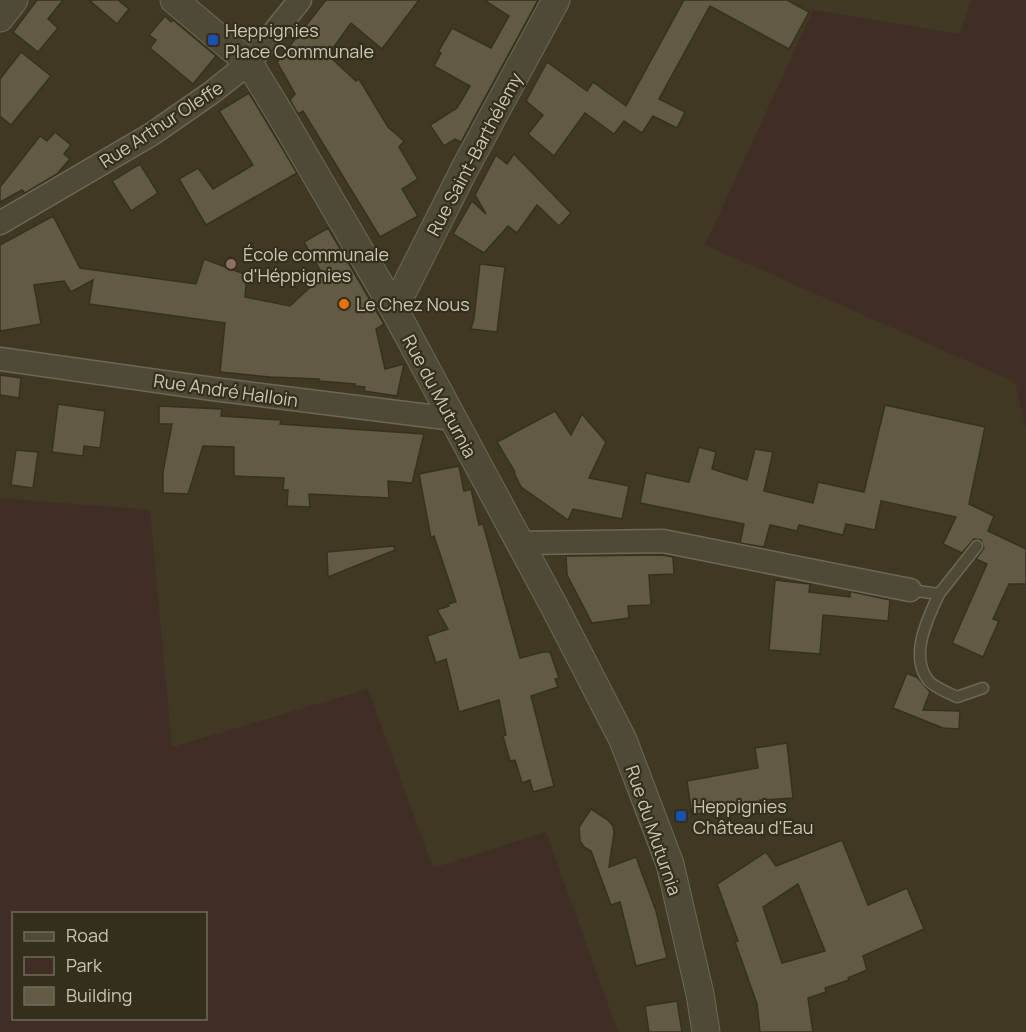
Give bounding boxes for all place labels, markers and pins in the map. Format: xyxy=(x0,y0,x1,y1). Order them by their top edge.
place label: Heppignies Place Communale xyxy=(225,18,374,63)
marker: Heppignies Place Communale xyxy=(206,33,220,47)
place label: École communale d'Héppignies xyxy=(243,242,389,287)
marker: École communale d'Héppignies xyxy=(224,257,238,271)
place label: Le Chez Nous xyxy=(356,292,470,316)
marker: Le Chez Nous xyxy=(337,297,351,311)
place label: Heppignies Château d'Eau xyxy=(693,794,814,839)
marker: Heppignies Château d'Eau xyxy=(674,809,688,823)

